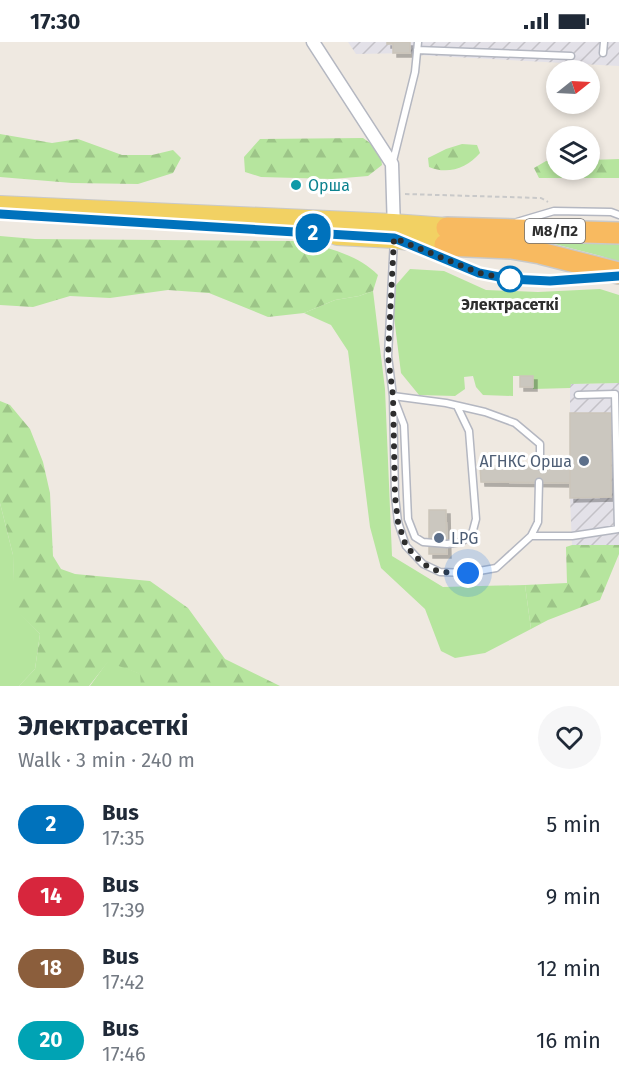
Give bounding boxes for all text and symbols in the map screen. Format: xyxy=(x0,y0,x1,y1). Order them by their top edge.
text: 17:30 xyxy=(30,8,80,35)
north arrow xyxy=(546,60,600,114)
map controls xyxy=(546,60,600,180)
button: layers xyxy=(546,126,600,180)
place label: Орша xyxy=(308,176,350,195)
marker: Орша xyxy=(289,178,303,192)
line badge: 2 xyxy=(294,214,332,252)
road number: М8/П2 xyxy=(525,219,585,243)
text: 2 xyxy=(308,220,318,246)
marker: Электрасеткі xyxy=(497,266,523,292)
place label: Электрасеткі xyxy=(461,295,559,314)
place label: АГНКС Орша xyxy=(479,452,572,471)
marker: АГНКС Орша xyxy=(577,454,591,468)
place label: LPG xyxy=(451,529,478,548)
marker: LPG xyxy=(432,531,446,545)
your location xyxy=(453,558,483,588)
button: heart xyxy=(538,706,601,769)
text: Электрасеткі xyxy=(18,709,189,742)
text: Walk · 3 min · 240 m xyxy=(18,748,195,772)
text: Bus xyxy=(102,799,139,826)
text: 2 xyxy=(46,811,56,837)
text: 5 min xyxy=(546,811,601,838)
text: 17:35 xyxy=(102,826,145,850)
text: Bus xyxy=(102,871,139,898)
text: 14 xyxy=(40,883,62,909)
text: 9 min xyxy=(546,883,601,910)
text: 17:39 xyxy=(102,898,145,922)
text: Bus xyxy=(102,943,139,970)
text: 18 xyxy=(40,955,62,981)
text: 12 min xyxy=(537,955,601,982)
text: 17:42 xyxy=(102,970,144,994)
text: Bus xyxy=(102,1015,139,1042)
text: 20 xyxy=(39,1027,63,1053)
text: 16 min xyxy=(536,1027,601,1054)
text: 17:46 xyxy=(102,1042,146,1066)

